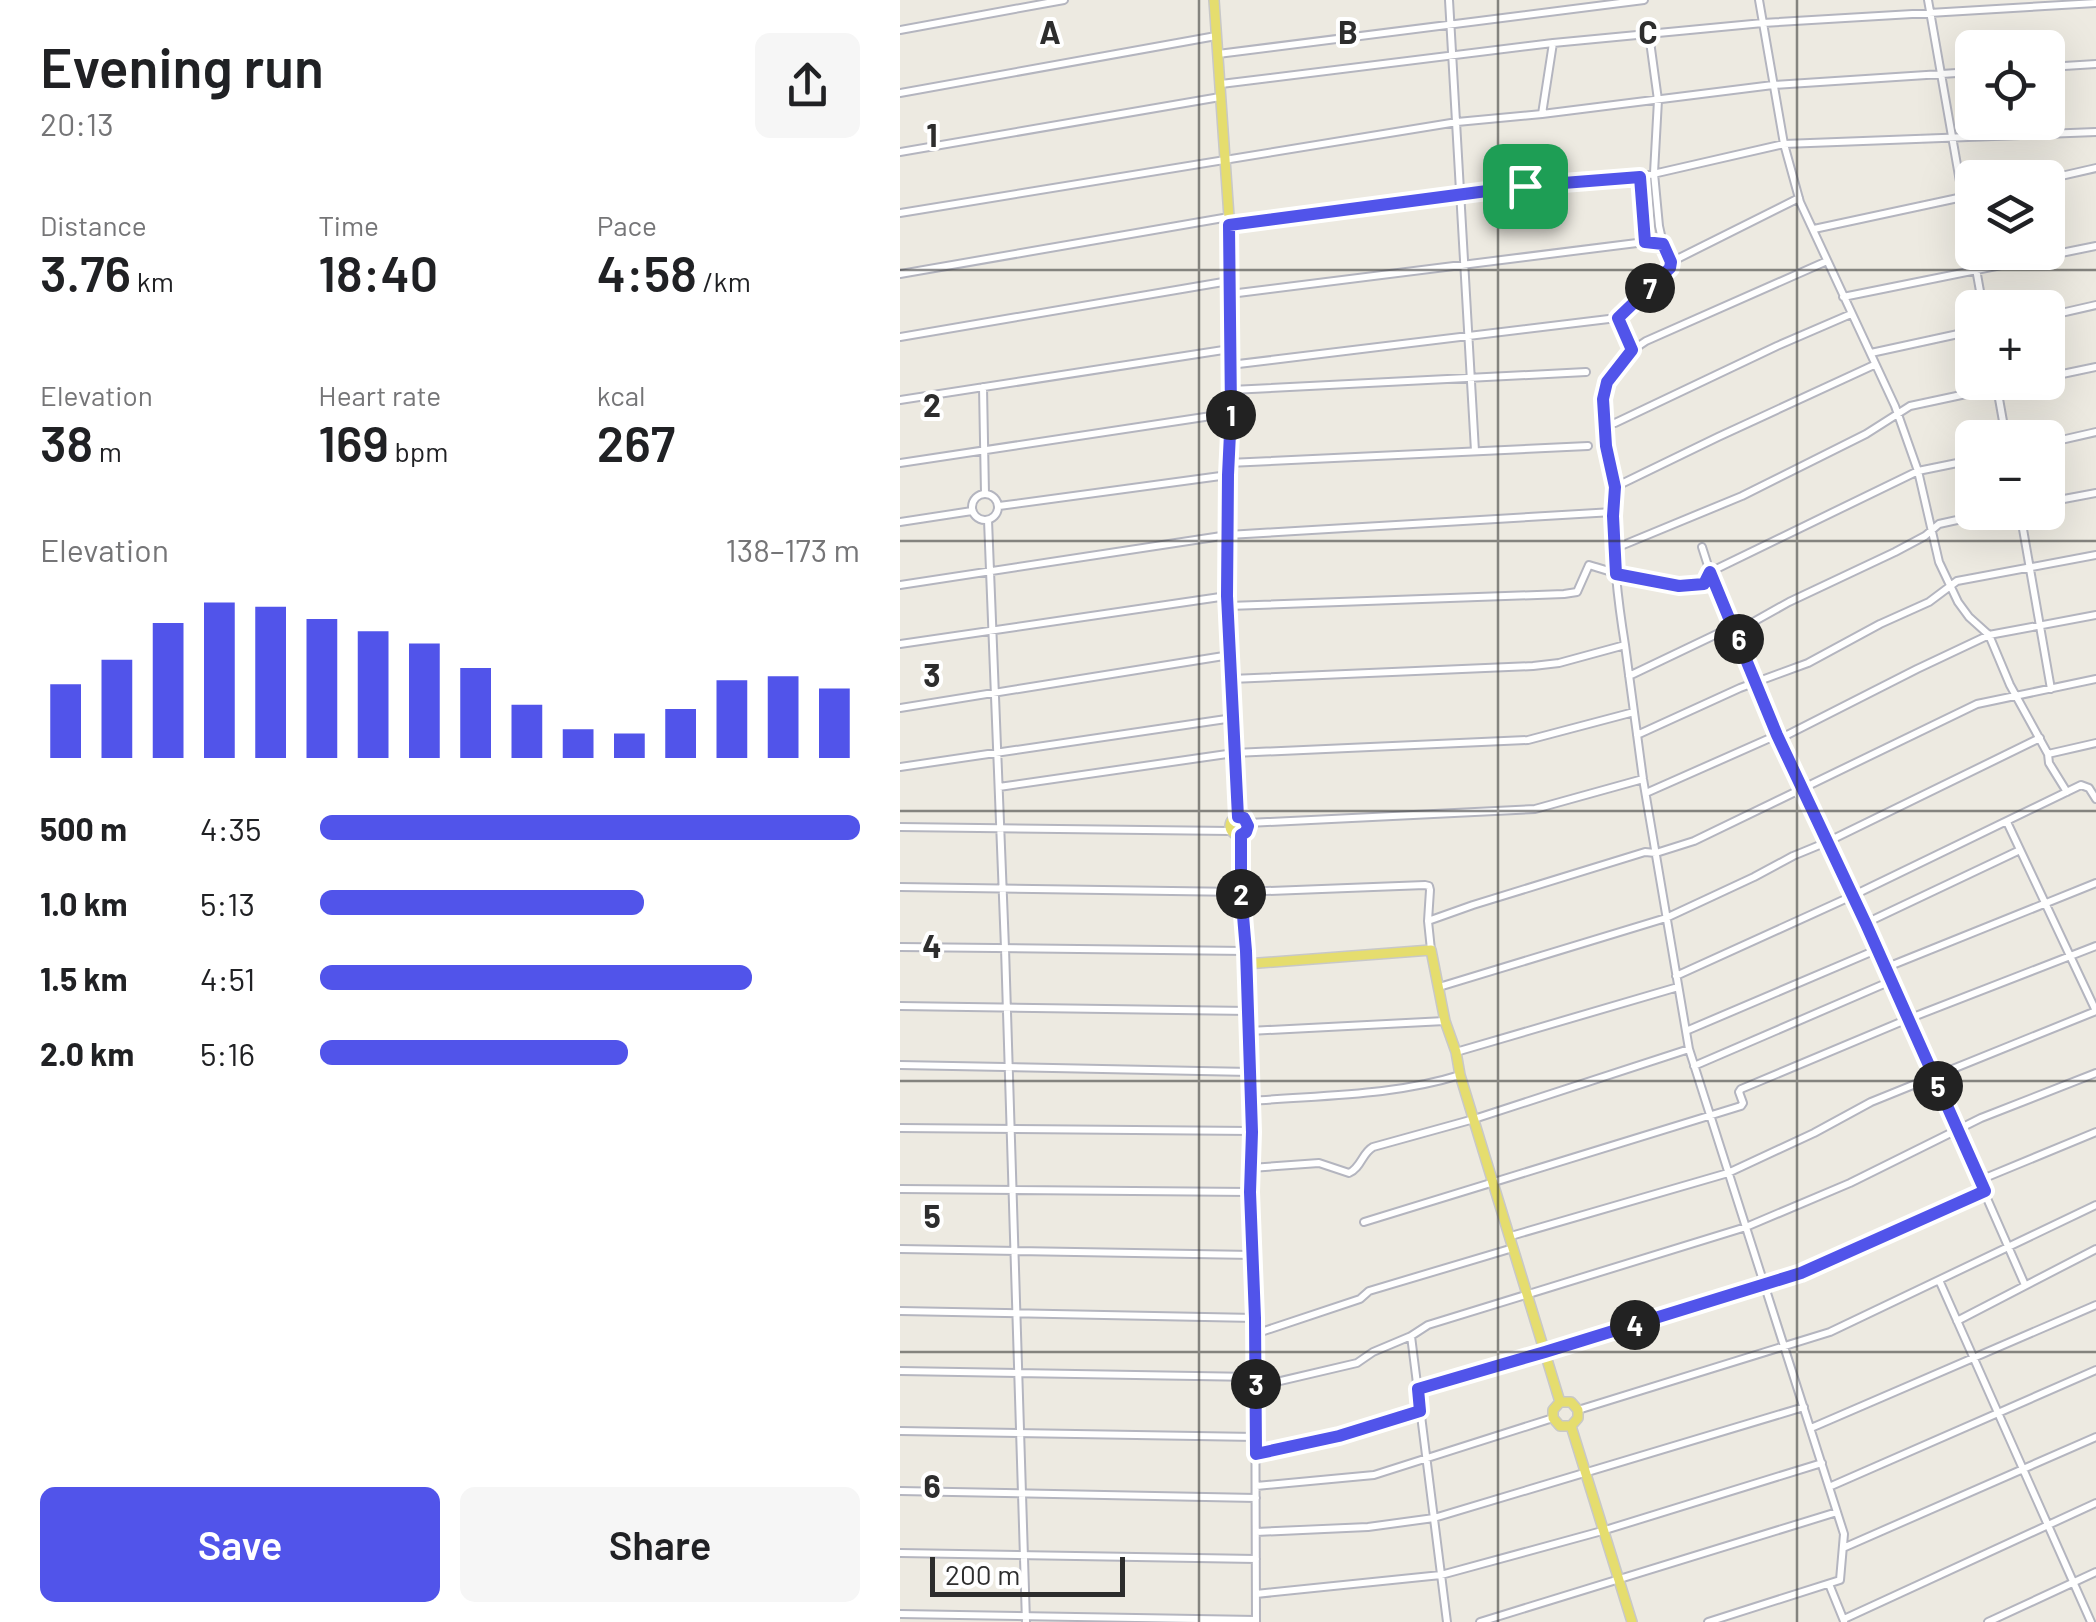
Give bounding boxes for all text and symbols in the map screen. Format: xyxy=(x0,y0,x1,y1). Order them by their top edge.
text: A xyxy=(1039,12,1061,50)
text: B xyxy=(1338,12,1358,50)
text: C xyxy=(1638,12,1658,50)
map controls xyxy=(1955,30,2065,530)
button: locate xyxy=(1955,30,2065,140)
text: Evening run xyxy=(40,33,324,99)
button: share xyxy=(755,33,860,138)
text: 20:13 xyxy=(40,104,114,142)
text: 1 xyxy=(926,115,938,153)
pin xyxy=(1483,144,1568,229)
icon: arrive xyxy=(1498,159,1553,214)
button: layers xyxy=(1955,160,2065,270)
text: Distance xyxy=(40,208,147,242)
text: Time xyxy=(318,208,379,242)
text: Pace xyxy=(597,208,657,242)
text: 3.76 xyxy=(40,242,131,302)
text: 18:40 xyxy=(318,242,438,302)
text: 4:58 xyxy=(597,242,697,302)
pin: 7 xyxy=(1625,263,1675,313)
text: km xyxy=(131,264,174,298)
text: /km xyxy=(697,264,751,298)
text: 7 xyxy=(1643,271,1657,305)
button: + xyxy=(1955,290,2065,400)
text: Elevation xyxy=(40,378,153,412)
text: Heart rate xyxy=(318,378,441,412)
text: kcal xyxy=(597,378,645,412)
text: 2 xyxy=(923,385,941,423)
pin: 1 xyxy=(1206,390,1256,440)
text: 1 xyxy=(1226,398,1236,432)
text: 38 xyxy=(40,412,93,472)
text: 169 xyxy=(318,412,389,472)
text: 267 xyxy=(597,412,675,472)
button: − xyxy=(1955,420,2065,530)
text: m xyxy=(93,434,122,468)
text: bpm xyxy=(389,434,448,468)
text: Elevation xyxy=(40,530,169,568)
text: 138–173 m xyxy=(726,530,860,568)
pin: 6 xyxy=(1714,614,1764,664)
text: 6 xyxy=(1731,622,1747,656)
text: 3 xyxy=(923,655,941,693)
text: 500 m xyxy=(40,809,127,847)
text: 4:35 xyxy=(200,809,261,847)
pin: 2 xyxy=(1216,869,1266,919)
text: 2 xyxy=(1233,877,1249,911)
text: 1.0 km xyxy=(40,884,128,922)
text: 5:13 xyxy=(200,884,255,922)
text: 4 xyxy=(922,926,942,964)
text: 1.5 km xyxy=(40,959,127,997)
text: 4:51 xyxy=(200,959,255,997)
text: 2.0 km xyxy=(40,1034,134,1072)
text: 5:16 xyxy=(200,1034,255,1072)
pin: 5 xyxy=(1913,1061,1963,1111)
text: 5 xyxy=(1930,1069,1946,1103)
text: 5 xyxy=(923,1196,941,1234)
pin: 4 xyxy=(1610,1300,1660,1350)
text: 4 xyxy=(1627,1308,1643,1342)
pin: 3 xyxy=(1231,1359,1281,1409)
text: 3 xyxy=(1248,1367,1264,1401)
text: 6 xyxy=(923,1466,941,1504)
button: Save xyxy=(40,1487,440,1602)
button: Share xyxy=(460,1487,860,1602)
scale bar xyxy=(930,1552,1125,1596)
text: 200 m xyxy=(945,1557,1020,1591)

